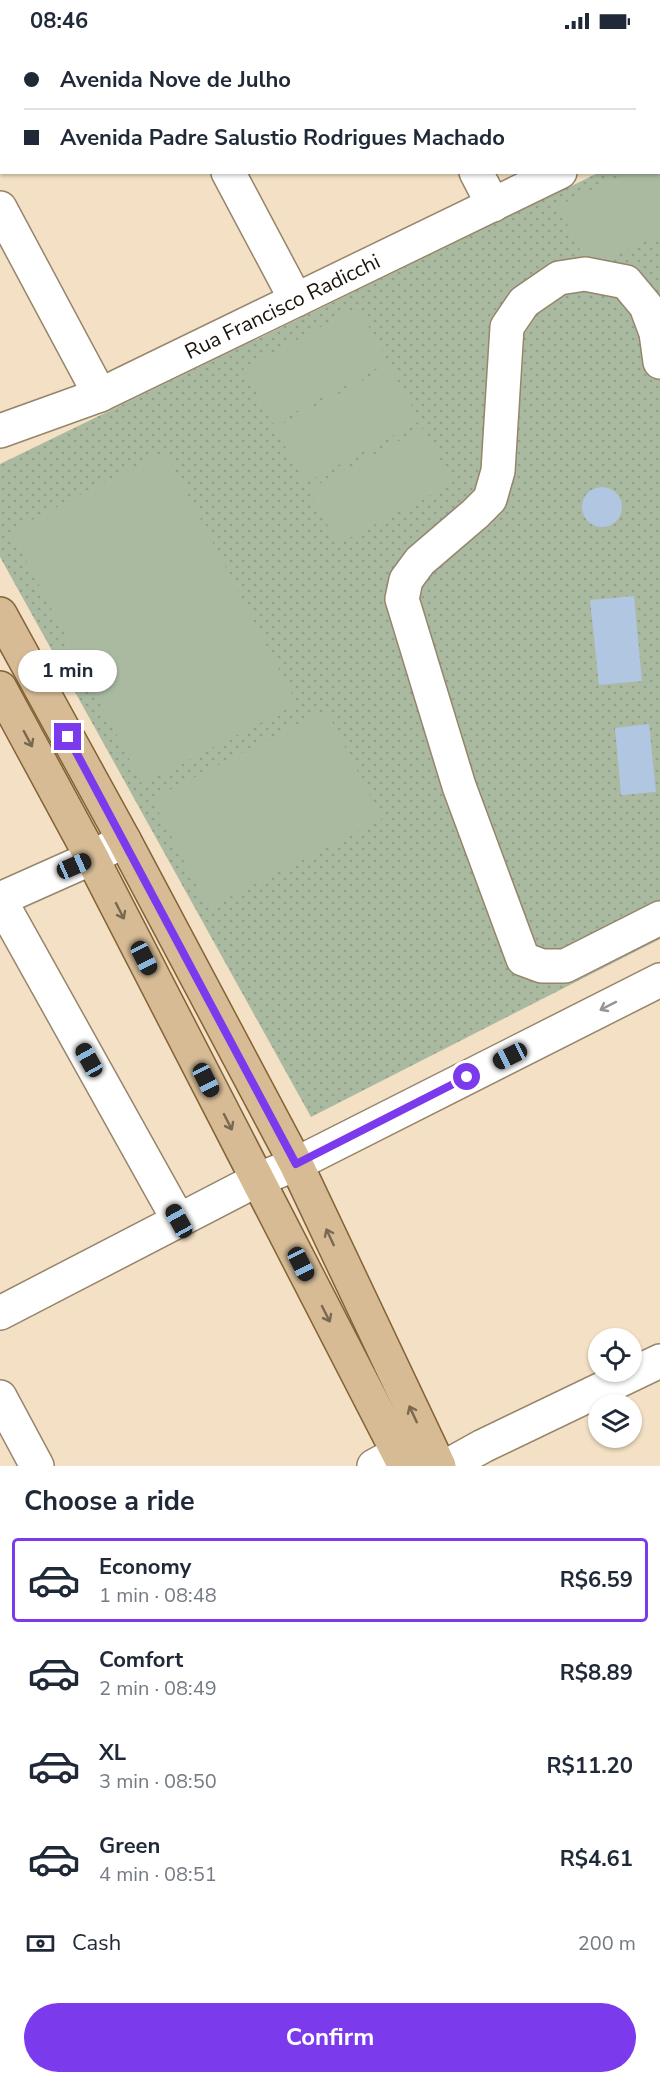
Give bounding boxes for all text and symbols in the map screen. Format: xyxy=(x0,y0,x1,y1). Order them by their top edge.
text: 08:46 xyxy=(30,6,88,36)
text: Avenida Nove de Julho xyxy=(60,65,291,95)
text: Avenida Padre Salustio Rodrigues Machado xyxy=(60,123,505,153)
street label: Rua Francisco Radicchi xyxy=(180,247,385,366)
callout: 1 min xyxy=(19,650,118,692)
text: 1 min xyxy=(42,657,93,684)
route end xyxy=(54,723,81,750)
one-way arrow xyxy=(22,730,34,747)
car xyxy=(54,850,94,882)
one-way arrow xyxy=(114,902,126,920)
car xyxy=(128,938,160,978)
one-way arrow xyxy=(599,1001,617,1012)
car xyxy=(72,1040,106,1080)
car xyxy=(490,1040,530,1072)
car xyxy=(190,1060,222,1100)
route start xyxy=(453,1063,480,1090)
one-way arrow xyxy=(222,1113,234,1131)
car xyxy=(162,1201,196,1241)
one-way arrow xyxy=(324,1229,336,1247)
car xyxy=(285,1244,317,1284)
one-way arrow xyxy=(320,1305,332,1322)
map controls xyxy=(588,1328,642,1448)
button: locate xyxy=(588,1328,642,1382)
button: layers xyxy=(588,1394,642,1448)
one-way arrow xyxy=(407,1405,419,1423)
text: Choose a ride xyxy=(24,1483,195,1520)
text: Economy xyxy=(99,1552,191,1582)
icon: car xyxy=(27,1553,81,1607)
text: R$6.59 xyxy=(560,1565,633,1595)
text: 1 min · 08:48 xyxy=(99,1582,217,1609)
text: Comfort xyxy=(99,1645,183,1675)
icon: car xyxy=(27,1646,81,1700)
text: R$8.89 xyxy=(560,1658,633,1688)
text: 2 min · 08:49 xyxy=(99,1675,217,1702)
text: XL xyxy=(99,1738,126,1768)
icon: car xyxy=(27,1739,81,1793)
text: R$11.20 xyxy=(546,1751,633,1781)
text: 3 min · 08:50 xyxy=(99,1768,217,1795)
text: Green xyxy=(99,1831,160,1861)
icon: car xyxy=(27,1832,81,1886)
text: R$4.61 xyxy=(560,1844,633,1874)
text: 4 min · 08:51 xyxy=(99,1861,217,1888)
icon: cash xyxy=(24,1927,57,1960)
text: Cash xyxy=(72,1928,121,1958)
text: 200 m xyxy=(578,1930,636,1957)
button: Confirm xyxy=(24,2003,636,2072)

